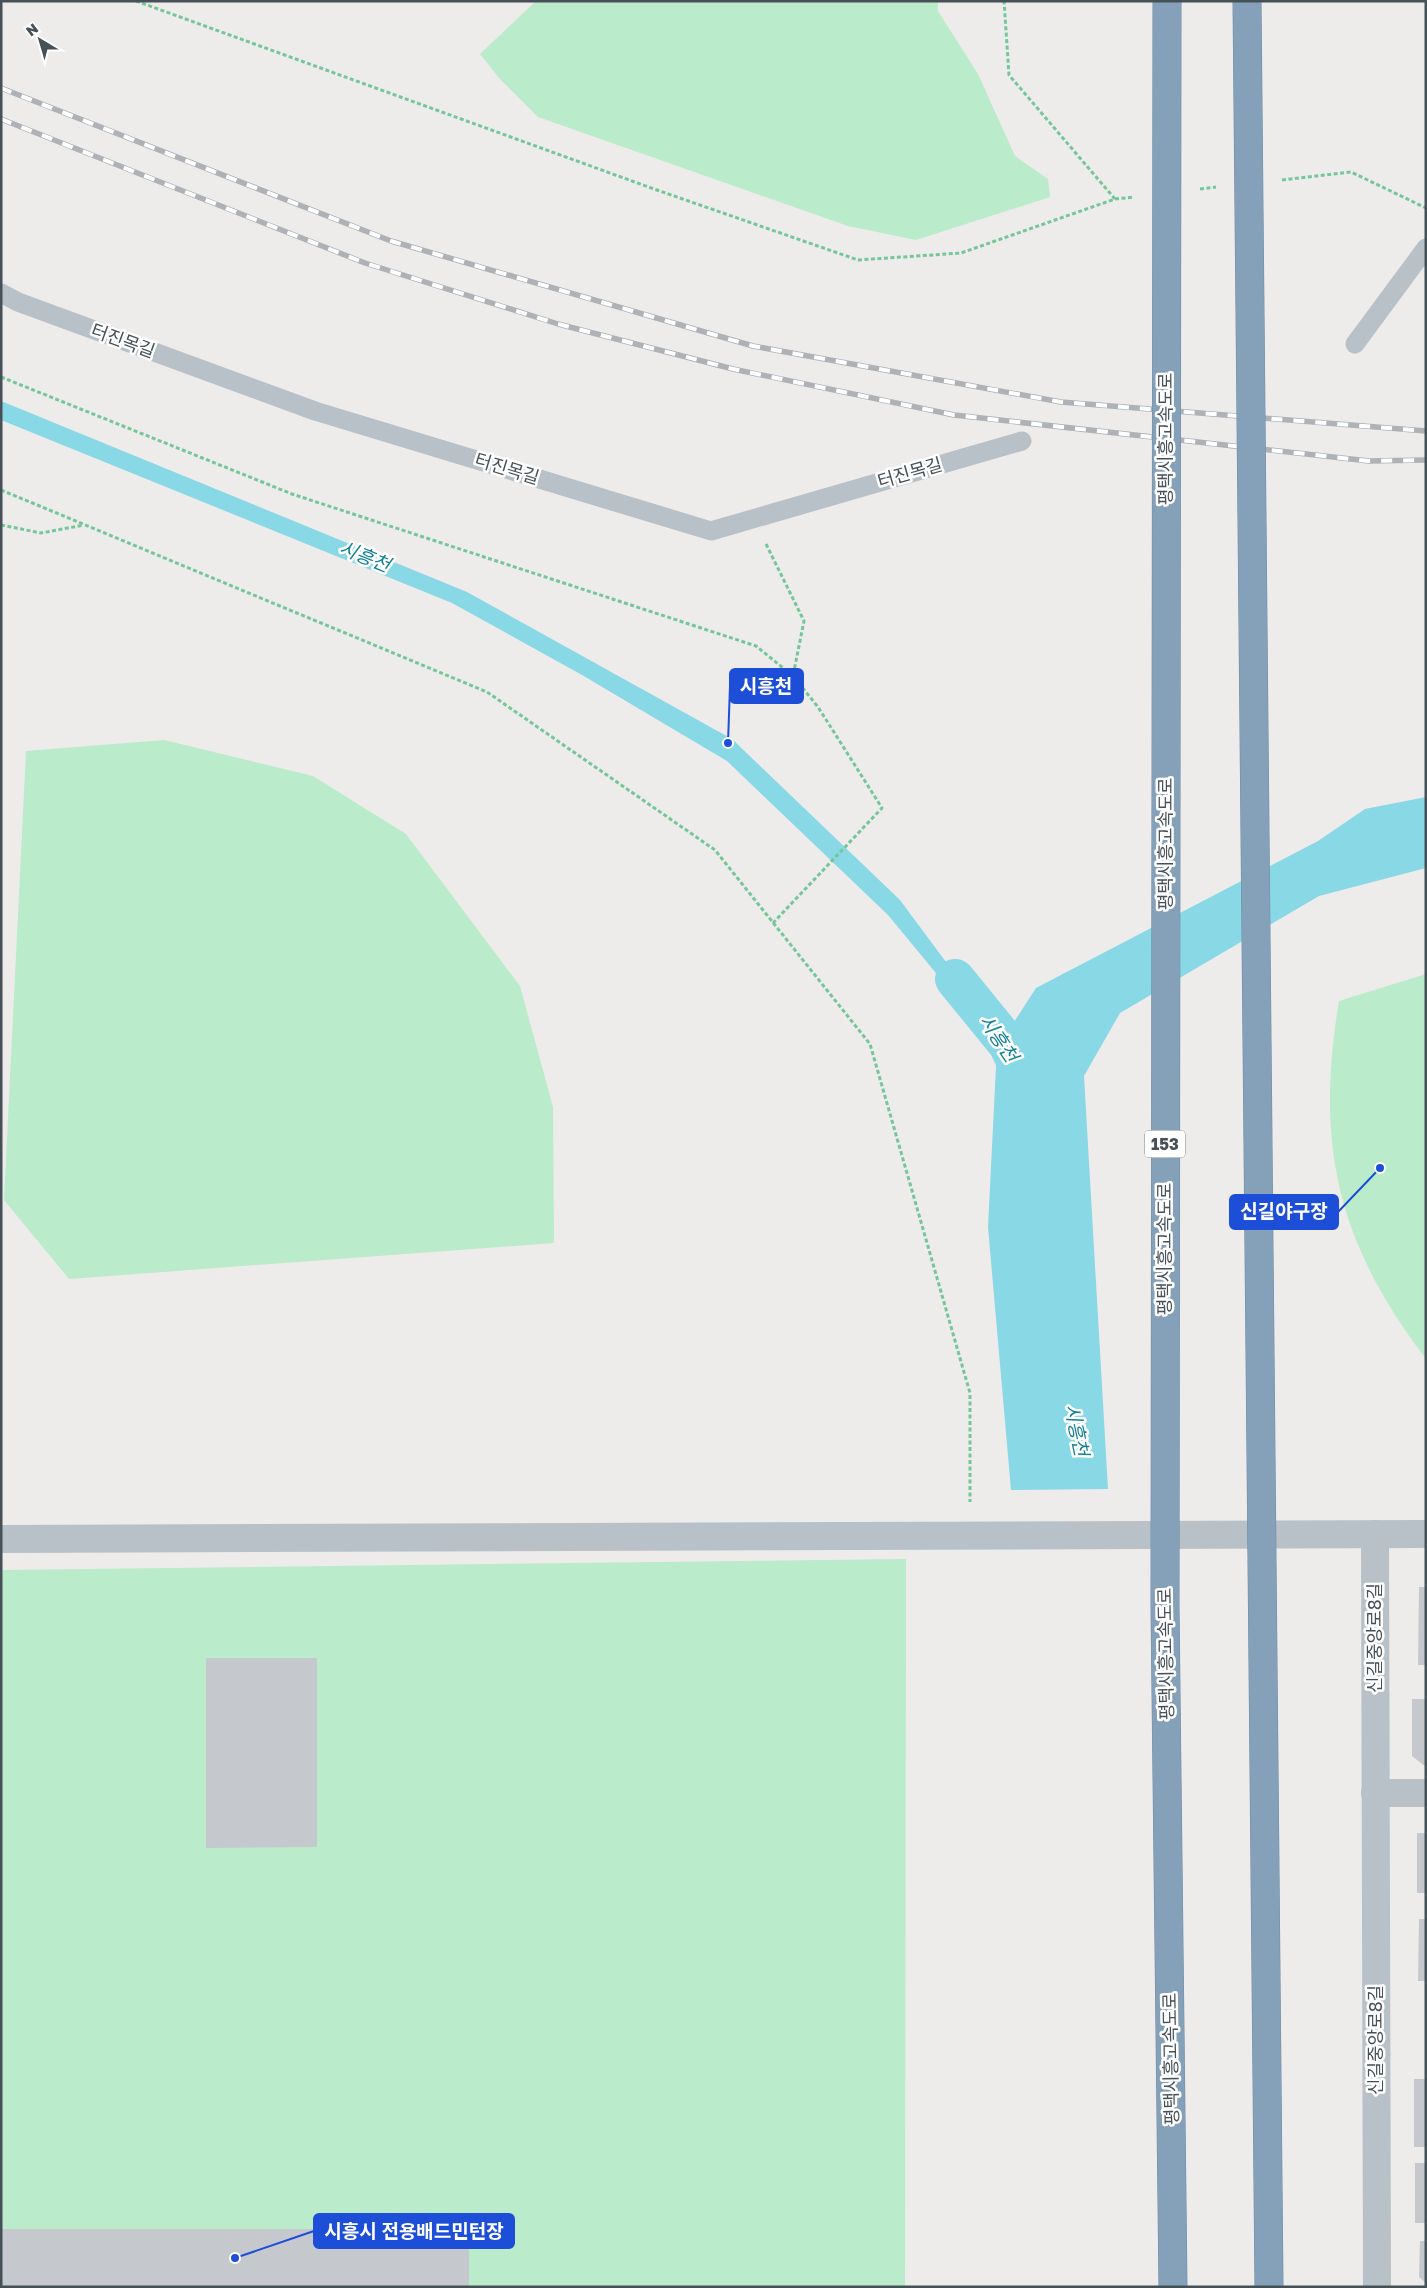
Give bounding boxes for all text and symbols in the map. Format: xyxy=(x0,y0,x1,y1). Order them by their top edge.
north arrow xyxy=(15,15,65,65)
text: N xyxy=(22,19,41,39)
street label: 터진목길 xyxy=(88,318,158,362)
street label: 평택시흥고속도로 xyxy=(1154,373,1176,505)
street label: 터진목길 xyxy=(472,448,542,488)
street label: 터진목길 xyxy=(875,452,945,492)
water label: 시흥천 xyxy=(337,535,395,577)
callout: 시흥천 xyxy=(730,669,803,703)
text: 시흥천 xyxy=(740,674,792,697)
street label: 평택시흥고속도로 xyxy=(1154,778,1176,910)
water label: 시흥천 xyxy=(975,1010,1024,1067)
road number: 153 xyxy=(1145,1130,1185,1158)
street label: 평택시흥고속도로 xyxy=(1153,1183,1175,1315)
callout: 신길야구장 xyxy=(1230,1195,1338,1229)
text: 신길야구장 xyxy=(1240,1199,1328,1222)
water label: 시흥천 xyxy=(1061,1402,1095,1459)
street label: 신길중앙로8길 xyxy=(1363,1583,1385,1693)
street label: 평택시흥고속도로 xyxy=(1153,1588,1177,1720)
street label: 신길중앙로8길 xyxy=(1364,1985,1386,2095)
street label: 평택시흥고속도로 xyxy=(1158,1993,1182,2125)
callout: 시흥시 전용배드민턴장 xyxy=(314,2214,514,2248)
text: 시흥시 전용배드민턴장 xyxy=(324,2219,504,2242)

